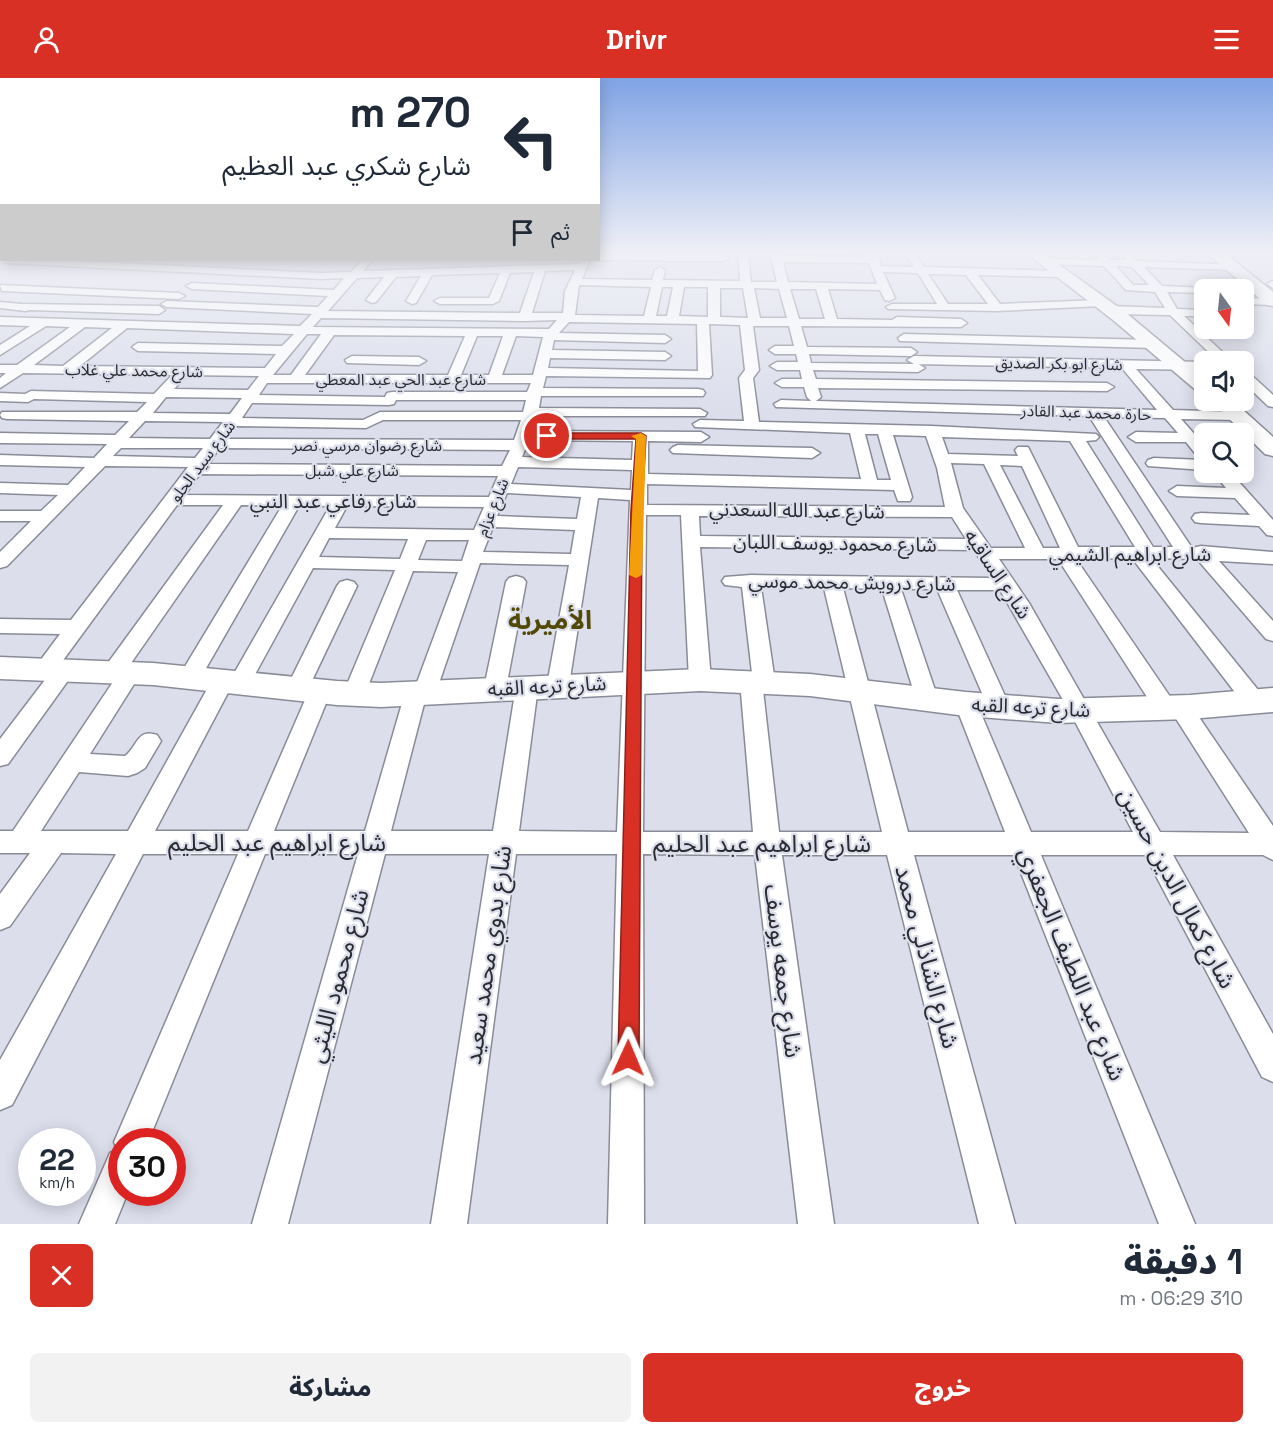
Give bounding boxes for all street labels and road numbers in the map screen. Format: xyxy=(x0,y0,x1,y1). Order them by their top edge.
street label: شارع ابو بكر الصديق xyxy=(995,352,1123,377)
street label: شارع محمد علي غلاب xyxy=(65,359,203,384)
street label: شارع عبد الحي عبد المعطي xyxy=(316,369,486,392)
street label: حارة محمد عبد القادر xyxy=(1019,400,1152,425)
street label: شارع سيد الحلو xyxy=(165,416,242,508)
street label: شارع رضوان مرسي نصر xyxy=(291,435,442,458)
street label: شارع علي شبل xyxy=(305,460,399,483)
street label: شارع عزام xyxy=(471,475,515,540)
street label: شارع رفاعي عبد النبي xyxy=(250,488,416,517)
street label: شارع عبد الله السعدني xyxy=(709,495,885,527)
street label: شارع الساقيه xyxy=(957,524,1038,625)
street label: شارع محمود يوسف اللبان xyxy=(733,528,937,560)
street label: شارع ابراهيم الشيمي xyxy=(1049,541,1211,570)
street label: شارع درويش محمد موسي xyxy=(748,567,956,599)
street label: شارع ترعه القبه xyxy=(487,670,607,704)
street label: شارع ترعه القبه xyxy=(971,691,1091,725)
street label: شارع كمال الدين حسين xyxy=(1110,782,1244,994)
street label: شارع ابراهيم عبد الحليم xyxy=(168,827,386,860)
street label: شارع ابراهيم عبد الحليم xyxy=(653,828,871,861)
street label: شارع عبد اللطيف الجعفري xyxy=(1008,842,1134,1086)
street label: شارع بدوي محمد سعيد xyxy=(457,843,522,1067)
street label: شارع الشاذلي محمد xyxy=(885,862,967,1053)
street label: شارع جمعه يوسف xyxy=(755,882,810,1060)
street label: شارع محمود الليثي xyxy=(299,886,379,1067)

